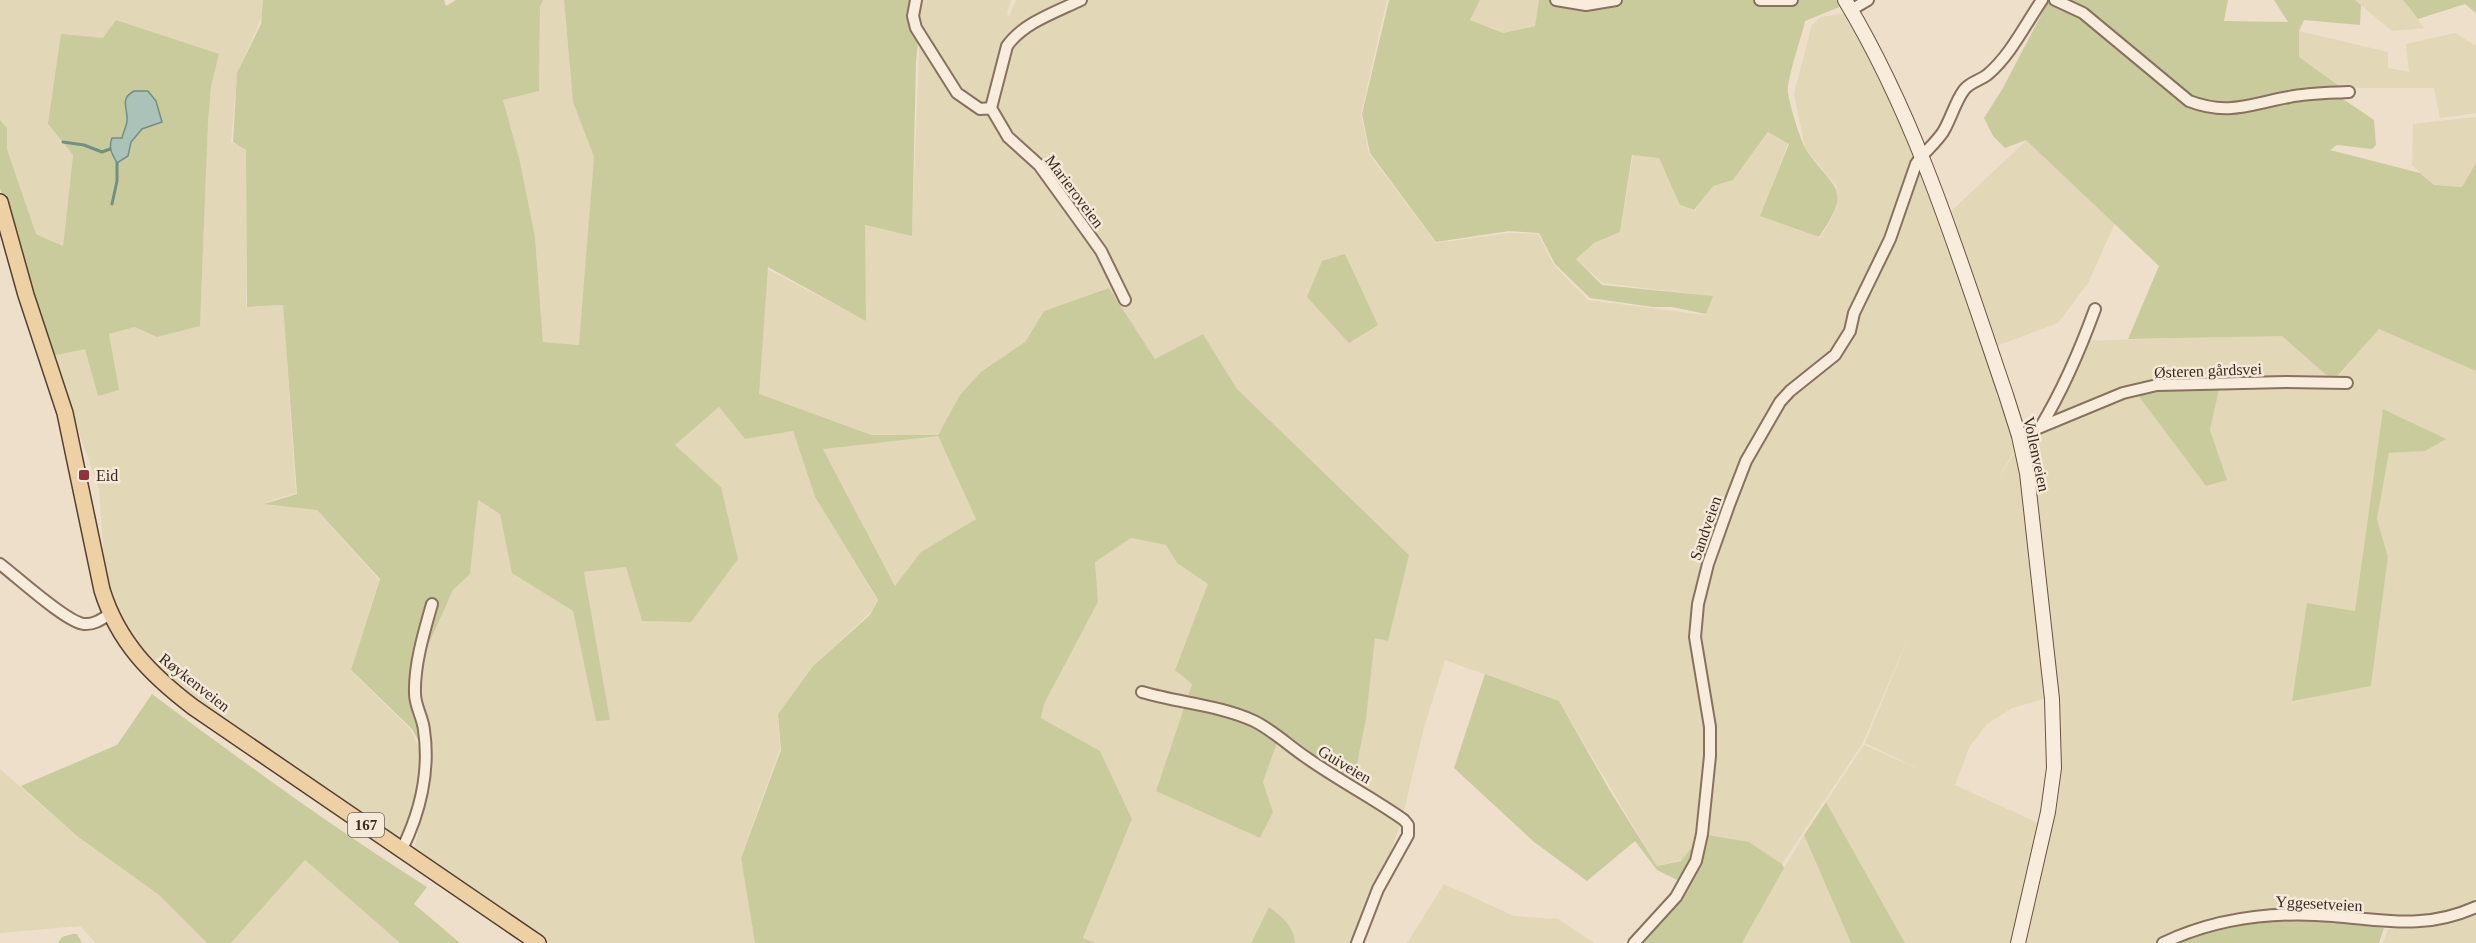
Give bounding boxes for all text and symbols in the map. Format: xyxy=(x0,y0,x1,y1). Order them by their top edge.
street label: Marieroveien xyxy=(1042,152,1107,231)
street label: Østeren gårdsvei xyxy=(2154,360,2263,382)
street label: Vollenveien xyxy=(2020,415,2053,493)
place label: Eid xyxy=(96,467,118,484)
marker: Eid xyxy=(77,468,91,482)
street label: Sandveien xyxy=(1687,494,1724,562)
street label: Røykenveien xyxy=(156,650,233,716)
street label: Guiveien xyxy=(1315,742,1374,787)
road number: 167 xyxy=(348,813,384,837)
street label: Yggesetveien xyxy=(2275,893,2363,915)

